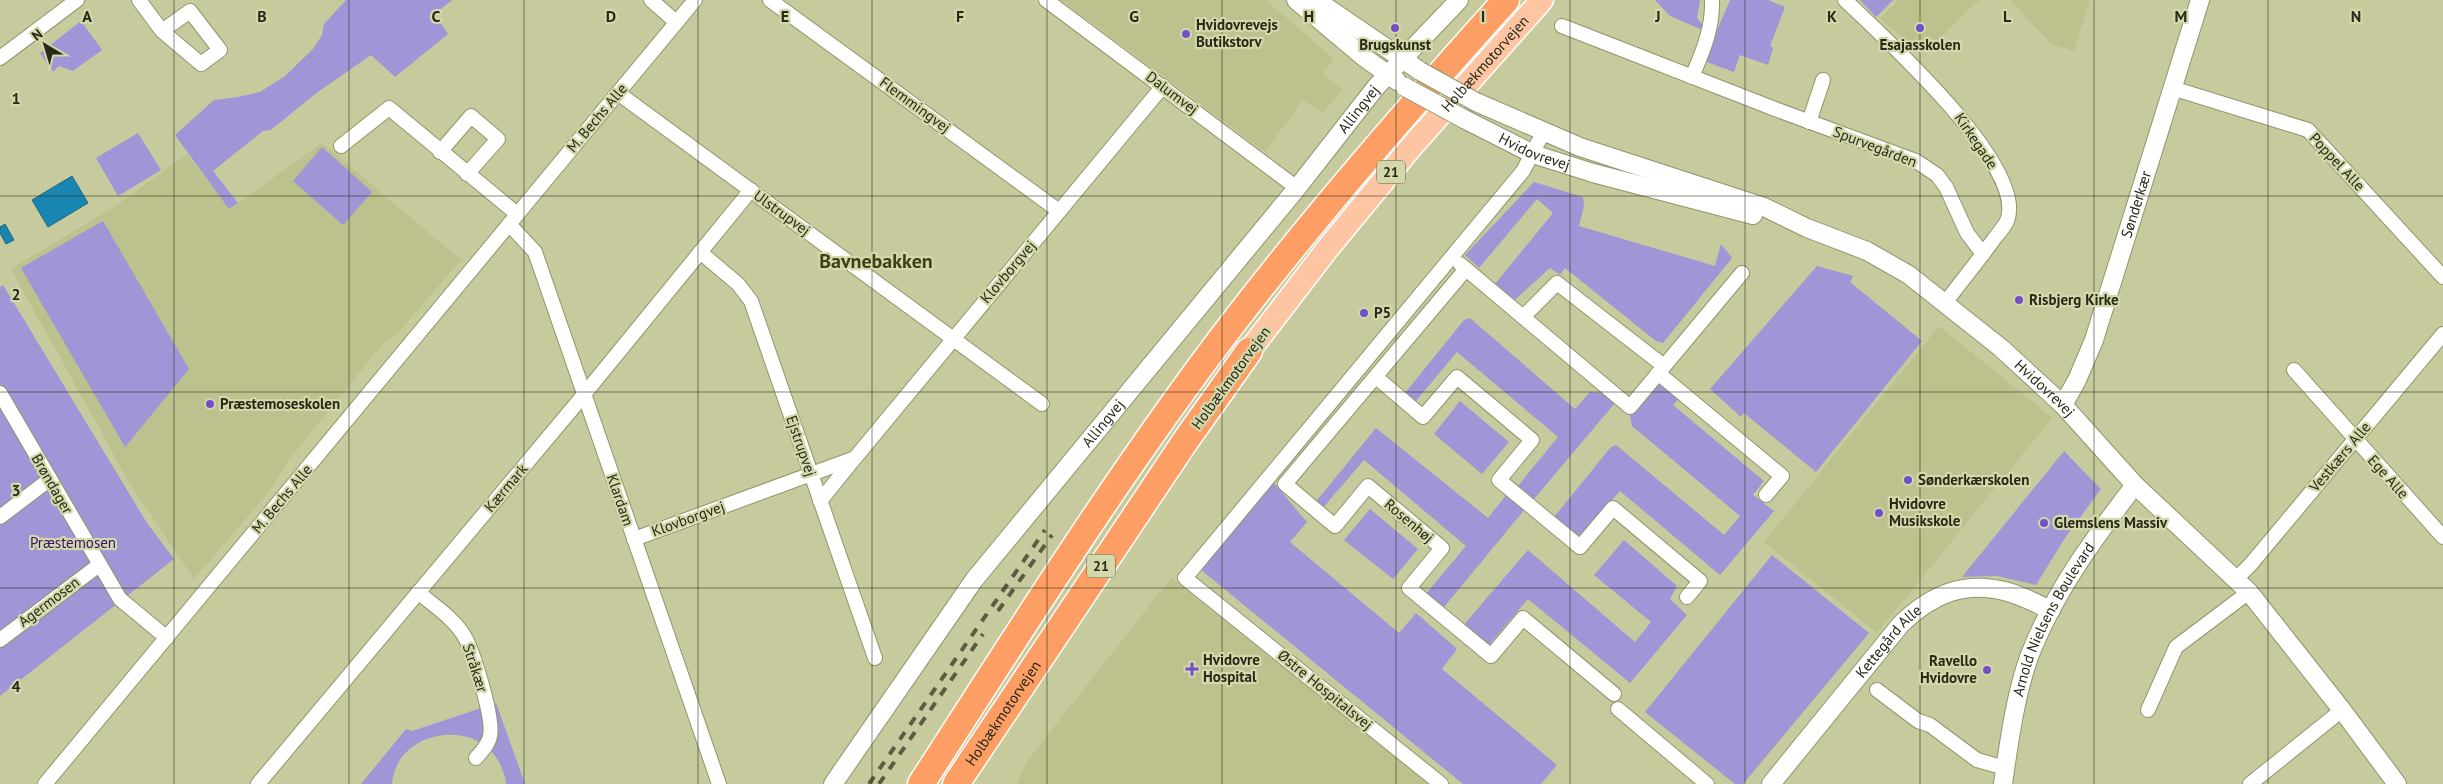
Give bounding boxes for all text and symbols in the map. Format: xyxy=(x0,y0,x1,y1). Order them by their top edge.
text: A xyxy=(82,6,92,26)
text: B xyxy=(257,6,267,26)
text: C xyxy=(432,6,441,26)
text: D xyxy=(606,6,616,26)
text: E xyxy=(781,6,789,26)
text: F xyxy=(956,6,964,26)
text: G xyxy=(1129,6,1139,26)
text: H xyxy=(1304,6,1314,26)
text: I xyxy=(1481,6,1485,26)
text: J xyxy=(1654,6,1661,26)
text: K xyxy=(1827,6,1837,26)
text: L xyxy=(2003,6,2012,26)
text: M xyxy=(2175,6,2187,26)
text: N xyxy=(2351,6,2361,26)
street label: Holbækmotorvejen xyxy=(1437,11,1533,116)
place label: Hvidovrevejs Butikstorv xyxy=(1196,15,1278,51)
north arrow xyxy=(20,20,70,70)
marker: Brugskunst xyxy=(1389,22,1401,34)
marker: Esajasskolen xyxy=(1914,22,1926,34)
text: N xyxy=(28,25,46,45)
marker: Hvidovrevejs Butikstorv xyxy=(1180,28,1192,40)
place label: Brugskunst xyxy=(1359,35,1432,54)
place label: Esajasskolen xyxy=(1879,35,1961,54)
street label: Dalumvej xyxy=(1142,67,1202,118)
street label: Flemmingvej xyxy=(876,72,954,137)
street label: M. Bechs Alle xyxy=(562,79,631,156)
street label: Allingvej xyxy=(1333,81,1383,137)
text: 1 xyxy=(11,88,21,108)
street label: Kirkegade xyxy=(1951,109,2002,173)
street label: Spurvegården xyxy=(1831,122,1920,171)
street label: Hvidovrevej xyxy=(1496,128,1573,174)
street label: Poppel Alle xyxy=(2306,129,2369,195)
road number: 21 xyxy=(1377,160,1405,183)
street label: Sønderkær xyxy=(2116,168,2155,240)
street label: Ulstrupvej xyxy=(750,186,814,239)
street label: Klovborgvej xyxy=(976,236,1040,307)
district label: Bavnebakken xyxy=(819,248,933,274)
text: 2 xyxy=(11,284,21,304)
place label: Risbjerg Kirke xyxy=(2029,290,2119,309)
marker: Risbjerg Kirke xyxy=(2013,294,2025,306)
place label: P5 xyxy=(1374,303,1391,322)
marker: P5 xyxy=(1358,307,1370,319)
street label: Holbækmotorvejen xyxy=(1187,323,1274,433)
street label: Hvidovrevej xyxy=(2011,355,2079,421)
place label: Præstemoseskolen xyxy=(220,394,340,413)
street label: Allingvej xyxy=(1077,395,1128,451)
marker: Præstemoseskolen xyxy=(204,398,216,410)
street label: Ejstrupvej xyxy=(782,413,821,479)
street label: Vestkærs Alle xyxy=(2304,418,2375,496)
street label: Brøndager xyxy=(28,450,77,517)
street label: Ege Alle xyxy=(2364,451,2413,502)
street label: Kærmark xyxy=(480,459,532,516)
street label: M. Bechs Alle xyxy=(247,460,316,537)
place label: Sønderkærskolen xyxy=(1918,470,2029,489)
street label: Klardam xyxy=(603,471,638,528)
marker: Sønderkærskolen xyxy=(1902,474,1914,486)
text: 3 xyxy=(11,480,21,500)
street label: Rosenhøj xyxy=(1381,494,1438,547)
place label: Hvidovre Musikskole xyxy=(1889,494,1961,530)
street label: Klovborgvej xyxy=(649,497,727,541)
marker: Hvidovre Musikskole xyxy=(1873,507,1885,519)
place label: Glemslens Massiv xyxy=(2054,513,2168,532)
marker: Glemslens Massiv xyxy=(2038,517,2050,529)
park label: Præstemosen xyxy=(30,533,116,552)
street label: Arnold Nielsens Boulevard xyxy=(2008,539,2098,698)
road number: 21 xyxy=(1087,554,1115,578)
street label: Agermosen xyxy=(14,572,83,631)
street label: Kettegård Alle xyxy=(1851,600,1925,681)
street label: Stråkær xyxy=(459,641,492,694)
street label: Østre Hospitalsvej xyxy=(1274,645,1377,734)
place label: Hvidovre Hospital xyxy=(1203,650,1260,686)
place label: Ravello Hvidovre xyxy=(1920,651,1977,687)
street label: Holbækmotorvejen xyxy=(961,657,1045,769)
marker: Hvidovre Hospital xyxy=(1185,662,1199,676)
marker: Ravello Hvidovre xyxy=(1981,664,1993,676)
text: 4 xyxy=(11,676,21,696)

